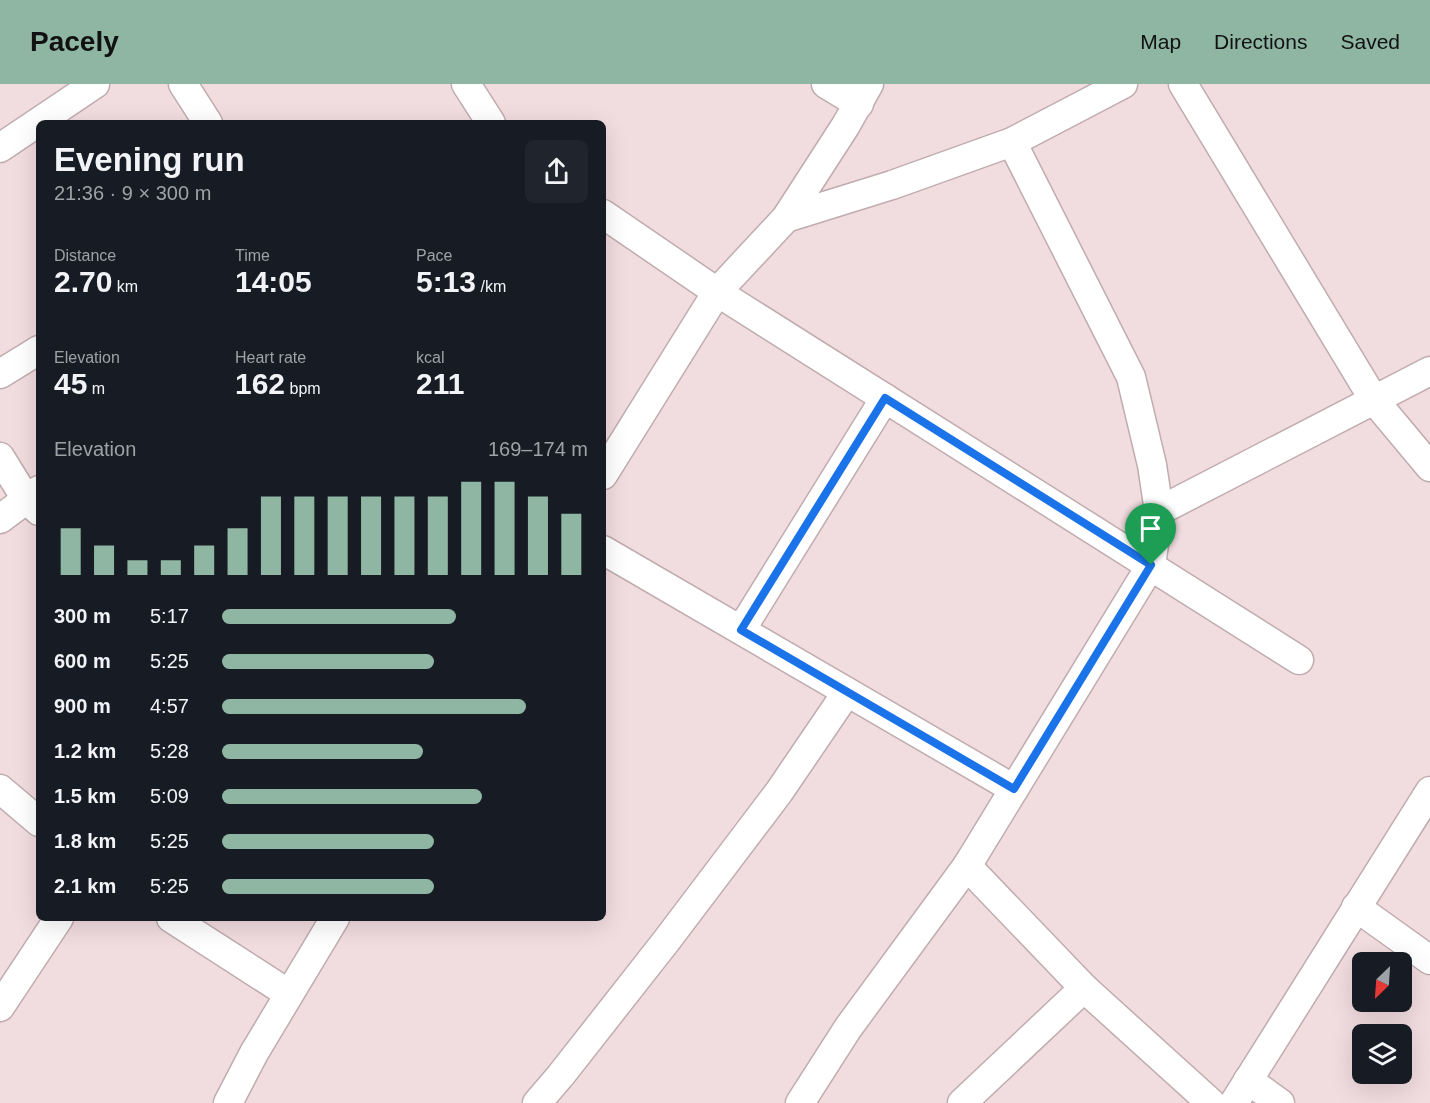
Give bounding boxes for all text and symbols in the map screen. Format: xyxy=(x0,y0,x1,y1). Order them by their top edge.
text: Pacely xyxy=(30,26,119,57)
text: Map xyxy=(1140,30,1181,53)
text: Directions xyxy=(1214,30,1307,53)
text: Saved xyxy=(1340,30,1400,53)
button: share xyxy=(525,140,588,203)
text: Evening run xyxy=(54,141,245,178)
text: 21:36 · 9 × 300 m xyxy=(54,182,211,204)
text: Distance xyxy=(54,247,116,264)
text: Time xyxy=(235,247,270,264)
text: Pace xyxy=(416,247,452,264)
text: 2.70 xyxy=(54,265,112,298)
text: 14:05 xyxy=(235,265,312,298)
text: 5:13 xyxy=(416,265,476,298)
text: km xyxy=(112,278,138,295)
text: /km xyxy=(476,278,506,295)
text: Elevation xyxy=(54,349,120,366)
text: Heart rate xyxy=(235,349,306,366)
text: kcal xyxy=(416,349,444,366)
text: 45 xyxy=(54,367,87,400)
text: 162 xyxy=(235,367,285,400)
text: 211 xyxy=(416,367,464,400)
text: m xyxy=(87,380,105,397)
text: bpm xyxy=(285,380,321,397)
text: Elevation xyxy=(54,438,136,460)
text: 169–174 m xyxy=(488,438,588,460)
pin xyxy=(1125,503,1176,565)
icon: arrive xyxy=(1134,512,1167,545)
text: 300 m xyxy=(54,605,111,627)
text: 5:17 xyxy=(150,605,189,627)
text: 600 m xyxy=(54,650,111,672)
text: 5:25 xyxy=(150,650,189,672)
text: 900 m xyxy=(54,695,111,717)
text: 4:57 xyxy=(150,695,189,717)
text: 1.2 km xyxy=(54,740,116,762)
text: 5:28 xyxy=(150,740,189,762)
text: 1.5 km xyxy=(54,785,116,807)
text: 5:09 xyxy=(150,785,189,807)
text: 1.8 km xyxy=(54,830,116,852)
text: 5:25 xyxy=(150,830,189,852)
text: 2.1 km xyxy=(54,875,116,897)
text: 5:25 xyxy=(150,875,189,897)
north arrow xyxy=(1352,952,1412,1012)
map controls xyxy=(1352,952,1412,1084)
button: layers xyxy=(1352,1024,1412,1084)

